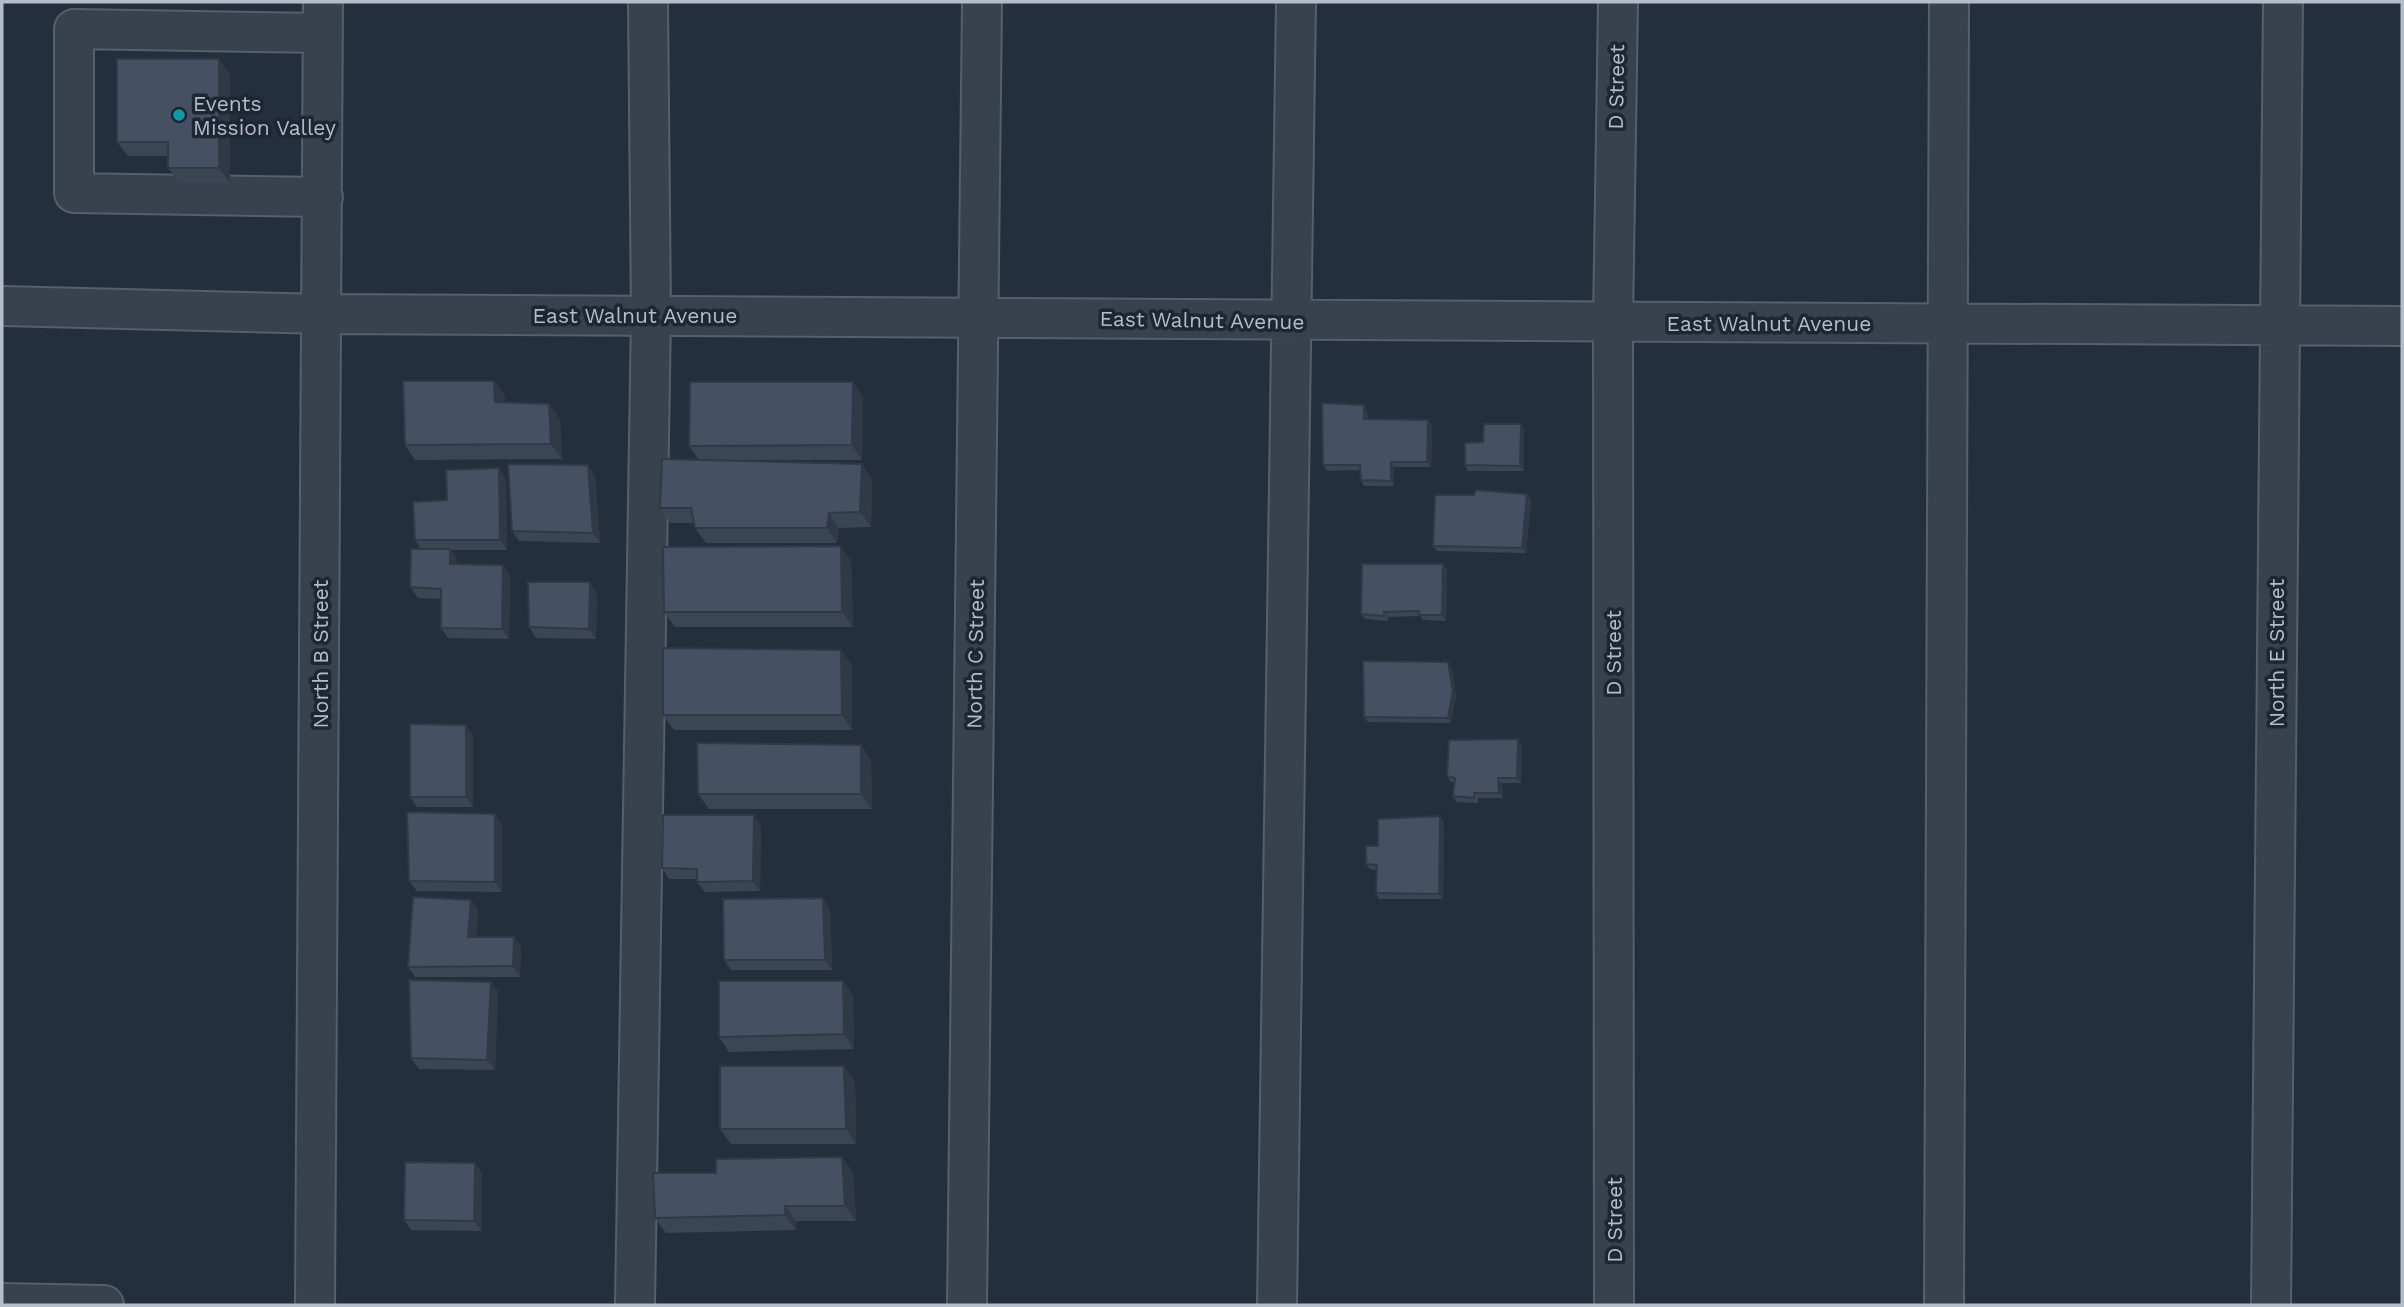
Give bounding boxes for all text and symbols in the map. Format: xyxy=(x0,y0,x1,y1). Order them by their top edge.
street label: D Street xyxy=(1603,44,1629,130)
place label: Events Mission Valley xyxy=(193,91,336,140)
marker: Events Mission Valley xyxy=(171,107,187,123)
street label: East Walnut Avenue xyxy=(533,303,737,328)
street label: East Walnut Avenue xyxy=(1099,306,1305,334)
street label: East Walnut Avenue xyxy=(1667,311,1871,336)
street label: North B Street xyxy=(308,579,333,728)
street label: North C Street xyxy=(961,579,989,729)
street label: North E Street xyxy=(2264,579,2289,727)
street label: D Street xyxy=(1601,610,1626,696)
street label: D Street xyxy=(1602,1177,1627,1263)

